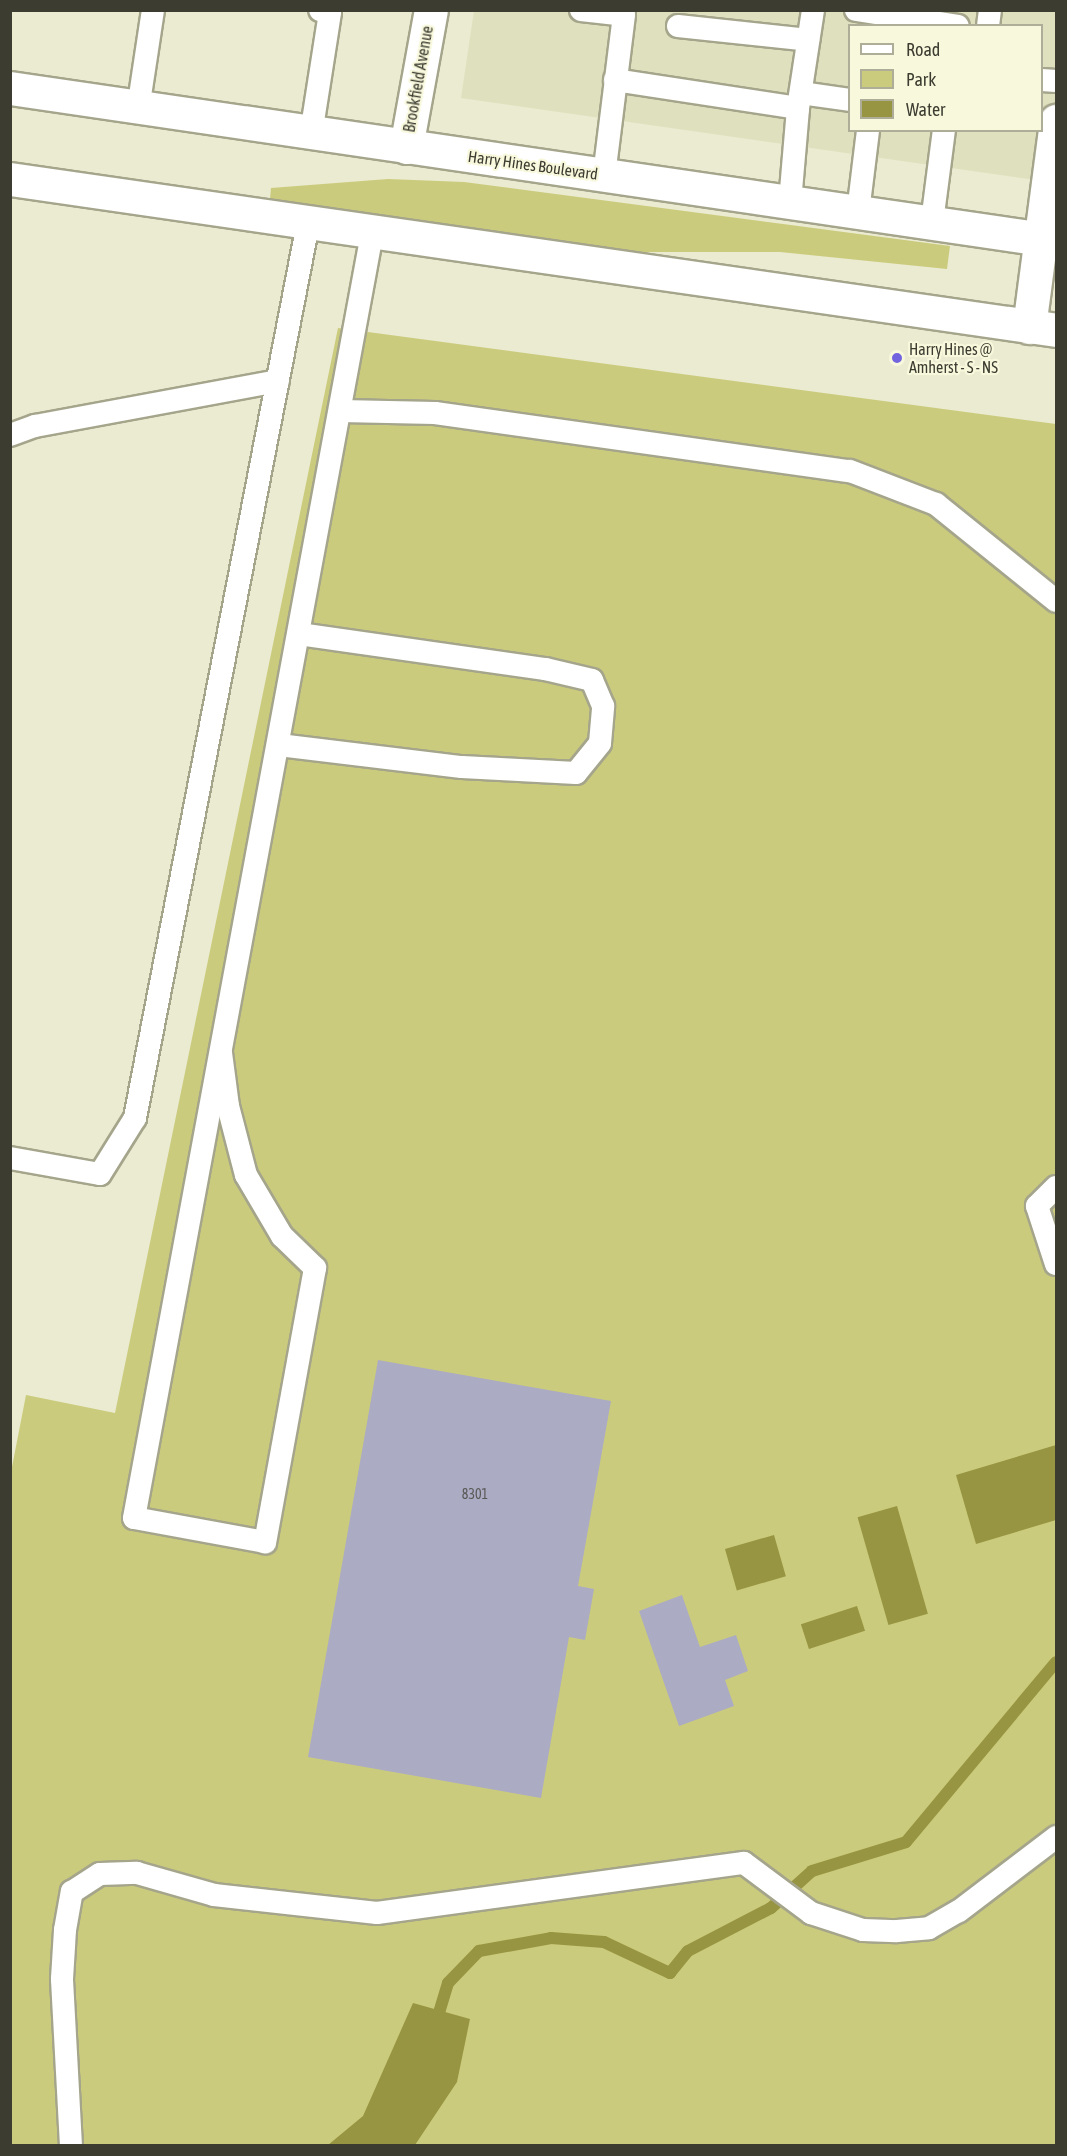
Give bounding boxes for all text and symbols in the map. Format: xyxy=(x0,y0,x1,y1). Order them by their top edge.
street label: Brookfield Avenue xyxy=(399,24,437,134)
legend xyxy=(848,24,1043,132)
text: Road xyxy=(906,39,940,60)
text: Park xyxy=(906,69,936,90)
text: Water xyxy=(906,99,945,120)
street label: Harry Hines Boulevard xyxy=(467,146,599,184)
place label: Harry Hines @ Amherst - S - NS xyxy=(909,339,998,377)
marker: Harry Hines @ Amherst - S - NS xyxy=(890,351,904,365)
house number: 8301 xyxy=(462,1486,488,1502)

